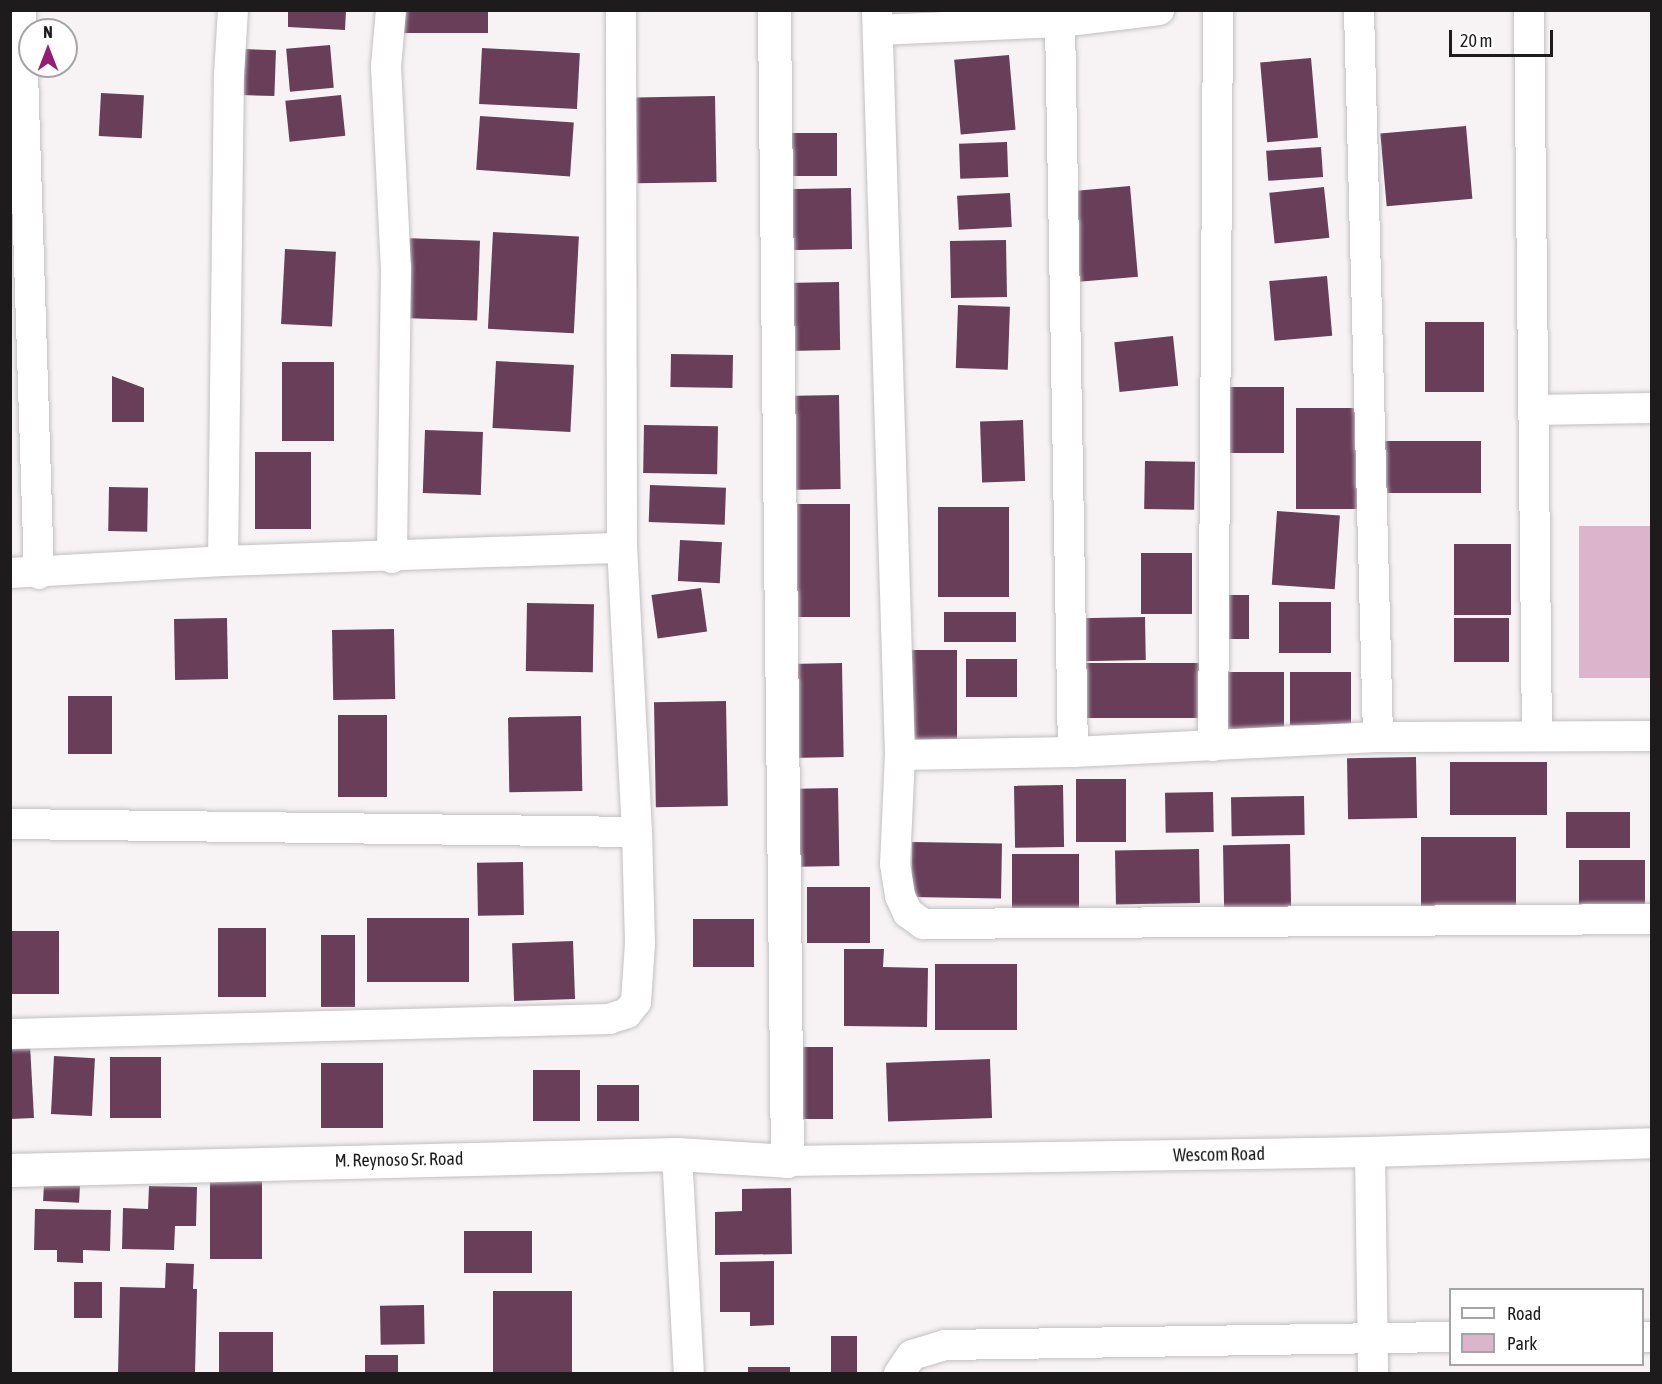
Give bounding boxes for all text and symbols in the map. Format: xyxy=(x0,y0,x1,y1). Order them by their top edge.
north arrow xyxy=(18,18,78,78)
scale bar xyxy=(1452,18,1556,56)
text: N xyxy=(43,23,53,41)
text: 20 m xyxy=(1460,30,1492,51)
street label: Wescom Road xyxy=(1173,1143,1265,1167)
street label: M. Reynoso Sr. Road xyxy=(334,1148,464,1172)
legend xyxy=(1449,1288,1644,1366)
text: Road xyxy=(1507,1303,1541,1324)
text: Park xyxy=(1507,1333,1537,1354)

